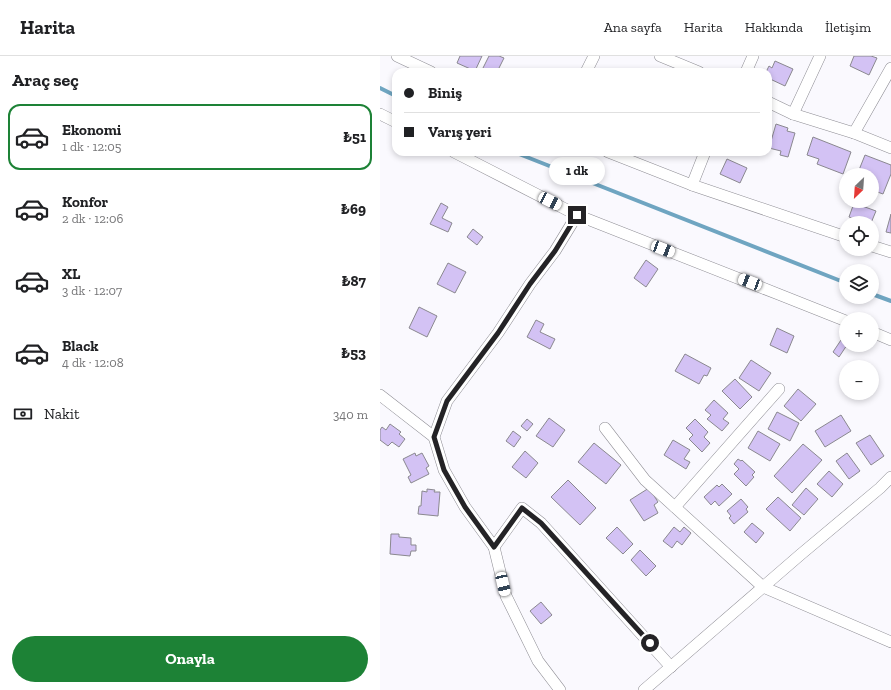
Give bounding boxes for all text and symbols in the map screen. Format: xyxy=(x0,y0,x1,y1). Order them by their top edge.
text: Harita xyxy=(20,16,75,39)
text: Ana sayfa xyxy=(604,19,662,36)
text: Harita xyxy=(684,19,723,36)
text: Hakkında xyxy=(745,19,803,36)
text: İletişim xyxy=(825,19,871,36)
text: Araç seç xyxy=(12,69,79,91)
text: Biniş xyxy=(428,84,462,102)
icon: car xyxy=(14,119,50,155)
text: Ekonomi xyxy=(62,121,121,139)
text: Varış yeri xyxy=(428,123,491,141)
text: ₺51 xyxy=(343,128,366,146)
text: 1 dk · 12:05 xyxy=(62,139,121,154)
callout: 1 dk xyxy=(549,157,605,185)
text: 1 dk xyxy=(566,163,588,178)
north arrow xyxy=(839,168,879,208)
map controls xyxy=(839,168,879,400)
car xyxy=(537,190,563,212)
icon: car xyxy=(14,191,50,227)
text: Konfor xyxy=(62,193,108,211)
text: ₺69 xyxy=(341,200,366,218)
route end xyxy=(568,206,586,224)
text: 2 dk · 12:06 xyxy=(62,211,123,226)
button: locate xyxy=(839,216,879,256)
car xyxy=(650,239,676,259)
icon: car xyxy=(14,263,50,299)
button: layers xyxy=(839,264,879,304)
text: XL xyxy=(62,265,80,283)
text: ₺87 xyxy=(341,272,366,290)
car xyxy=(737,272,763,292)
text: 3 dk · 12:07 xyxy=(62,283,122,298)
button: + xyxy=(839,312,879,352)
icon: car xyxy=(14,335,50,371)
text: Black xyxy=(62,337,99,355)
text: ₺53 xyxy=(341,344,366,362)
text: 4 dk · 12:08 xyxy=(62,355,124,370)
button: − xyxy=(839,360,879,400)
icon: cash xyxy=(12,403,34,425)
text: Nakit xyxy=(44,405,80,423)
text: 340 m xyxy=(333,407,368,422)
car xyxy=(494,571,512,597)
route start xyxy=(641,634,659,652)
button: Onayla xyxy=(12,636,368,682)

